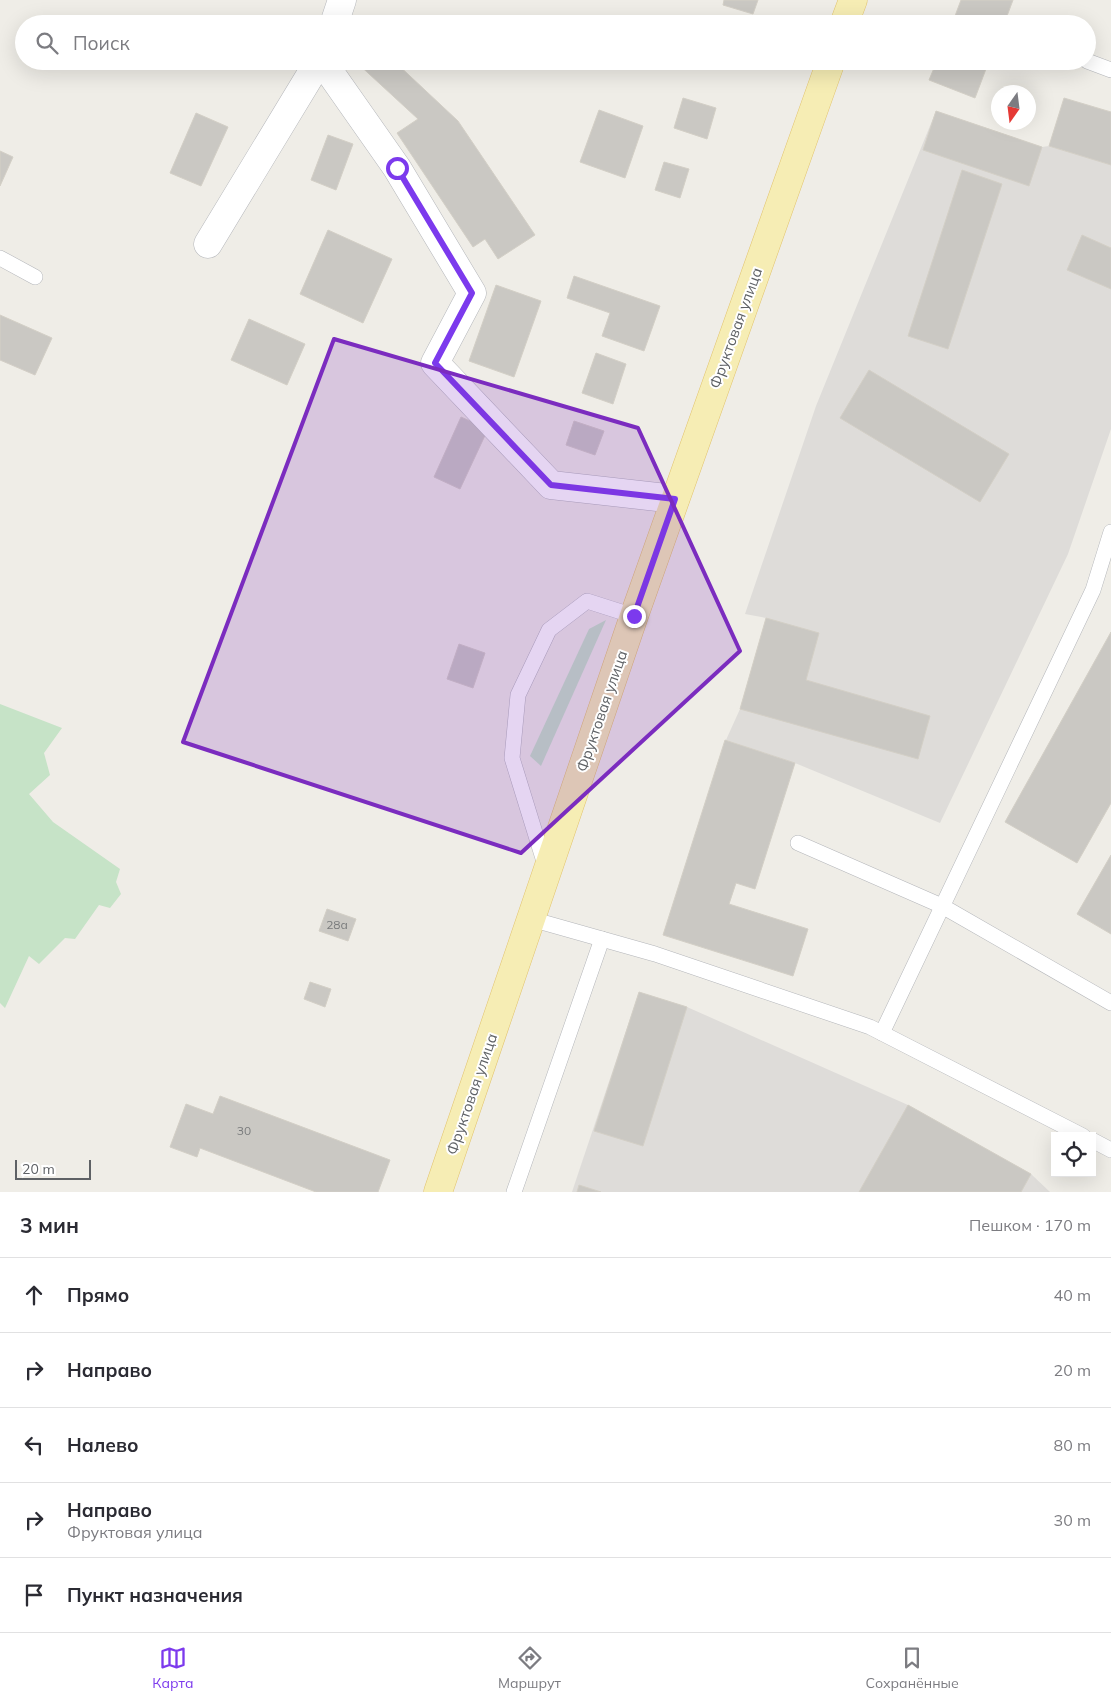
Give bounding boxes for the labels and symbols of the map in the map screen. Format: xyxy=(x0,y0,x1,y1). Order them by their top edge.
north arrow xyxy=(991,85,1036,130)
route start xyxy=(386,157,409,180)
street label: Фруктовая улица xyxy=(705,265,766,391)
route end xyxy=(623,605,646,628)
street label: Фруктовая улица xyxy=(572,648,631,774)
house number: 28а xyxy=(326,917,348,932)
street label: Фруктовая улица xyxy=(442,1031,501,1157)
house number: 30 xyxy=(237,1123,251,1138)
scale bar xyxy=(15,1157,91,1180)

